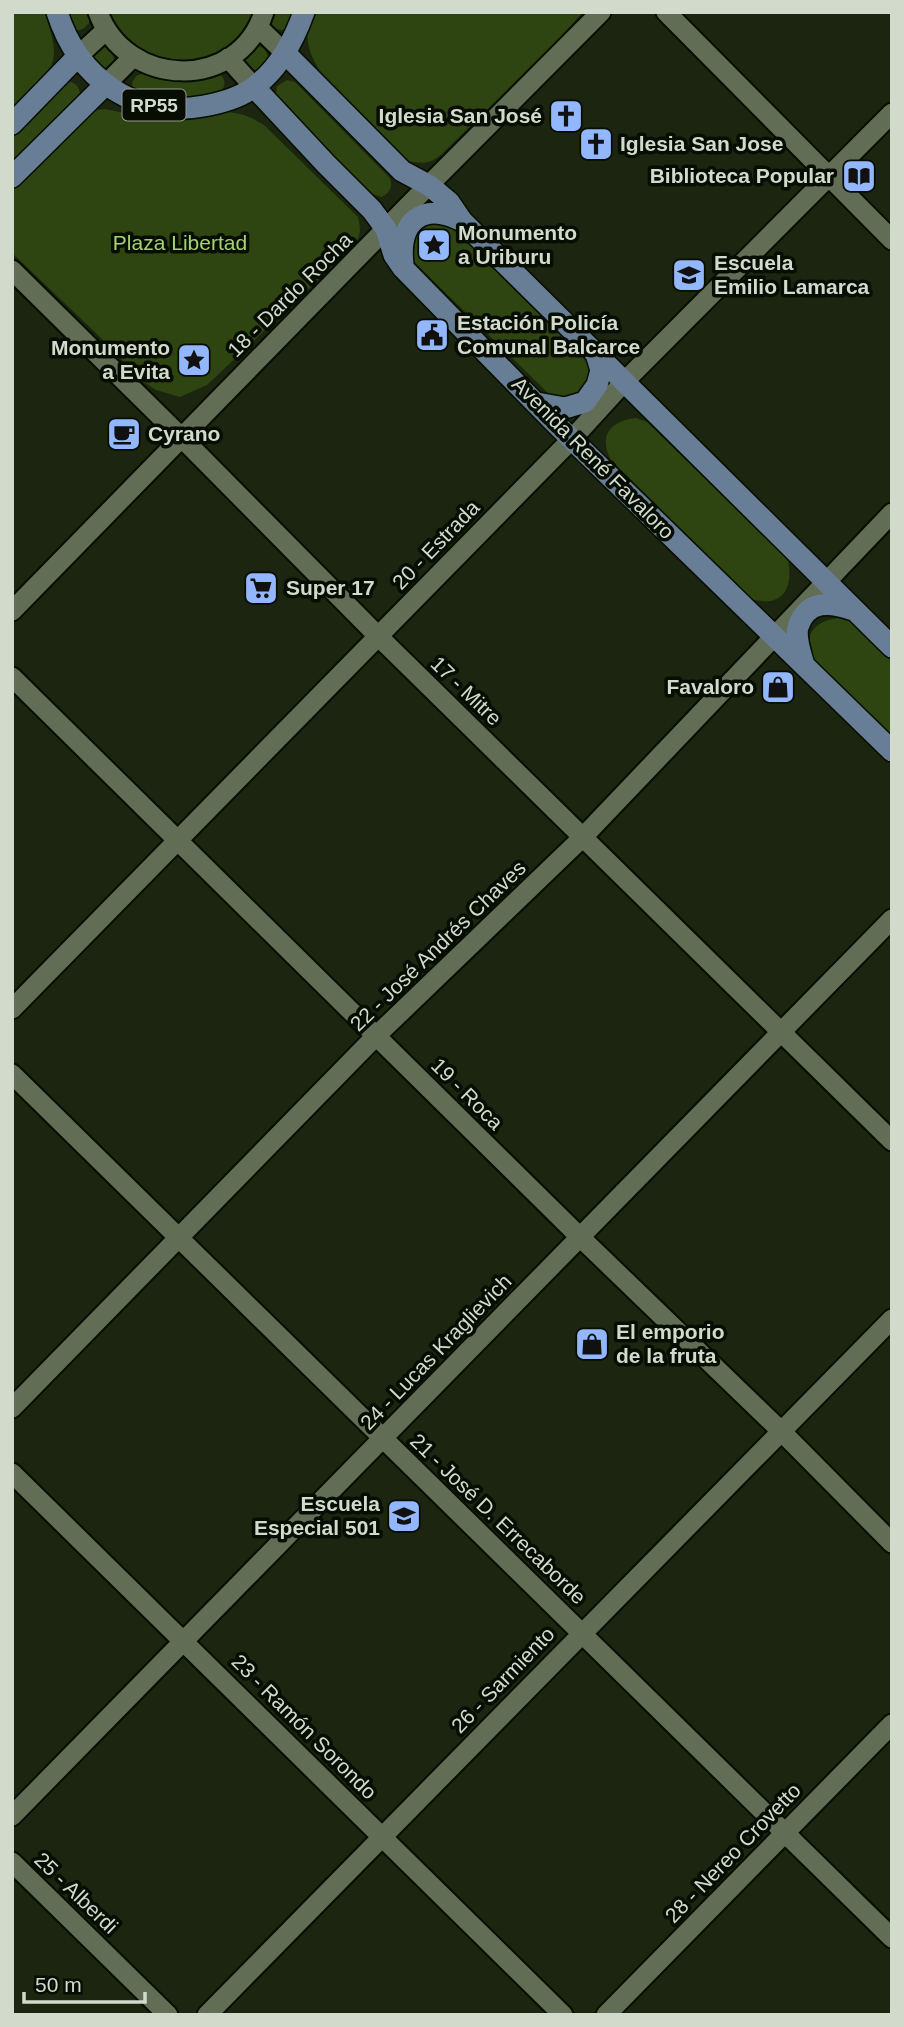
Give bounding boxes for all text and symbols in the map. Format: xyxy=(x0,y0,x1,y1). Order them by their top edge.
road number: RP55 xyxy=(122,90,186,120)
church icon: Iglesia San José xyxy=(547,97,585,135)
place label: Iglesia San José xyxy=(379,104,542,127)
church icon: Iglesia San Jose xyxy=(577,125,615,163)
place label: Iglesia San Jose xyxy=(620,132,783,155)
library icon: Biblioteca Popular xyxy=(840,157,878,195)
place label: Biblioteca Popular xyxy=(650,164,834,187)
place label: Monumento a Uriburu xyxy=(458,221,577,268)
place icon: Monumento a Uriburu xyxy=(415,226,453,264)
street label: 18 - Dardo Rocha xyxy=(223,228,357,361)
park label: Plaza Libertad xyxy=(113,231,247,254)
place label: Escuela Emilio Lamarca xyxy=(714,251,870,298)
school or university icon: Escuela Emilio Lamarca xyxy=(670,256,708,294)
place label: Estación Policía Comunal Balcarce xyxy=(457,311,640,358)
public building icon: Estación Policía Comunal Balcarce xyxy=(413,316,451,354)
place label: Monumento a Evita xyxy=(51,336,170,383)
place icon: Monumento a Evita xyxy=(175,341,213,379)
street label: Avenida René Favaloro xyxy=(508,372,679,543)
cafe icon: Cyrano xyxy=(105,415,143,453)
place label: Cyrano xyxy=(148,422,220,445)
street label: 20 - Estrada xyxy=(388,495,484,594)
supermarket icon: Super 17 xyxy=(242,569,280,607)
place label: Super 17 xyxy=(286,576,375,599)
street label: 17 - Mitre xyxy=(426,652,506,730)
shop icon: Favaloro xyxy=(759,668,797,706)
place label: Favaloro xyxy=(666,675,754,698)
street label: 22 - José Andrés Chaves xyxy=(345,856,530,1035)
street label: 19 - Roca xyxy=(427,1053,508,1134)
street label: 24 - Lucas Kraglievich xyxy=(356,1269,516,1434)
place label: El emporio de la fruta xyxy=(616,1320,725,1367)
shop icon: El emporio de la fruta xyxy=(573,1325,611,1363)
street label: 21 - José D. Errecaborde xyxy=(406,1429,591,1608)
place label: Escuela Especial 501 xyxy=(254,1492,380,1539)
school or university icon: Escuela Especial 501 xyxy=(385,1497,423,1535)
street label: 26 - Sarmiento xyxy=(447,1622,559,1737)
street label: 23 - Ramón Sorondo xyxy=(227,1650,381,1804)
street label: 28 - Nereo Crovetto xyxy=(660,1778,805,1927)
street label: 25 - Alberdi xyxy=(30,1847,123,1938)
scale bar xyxy=(24,1960,145,2004)
text: 50 m xyxy=(35,1973,82,1996)

